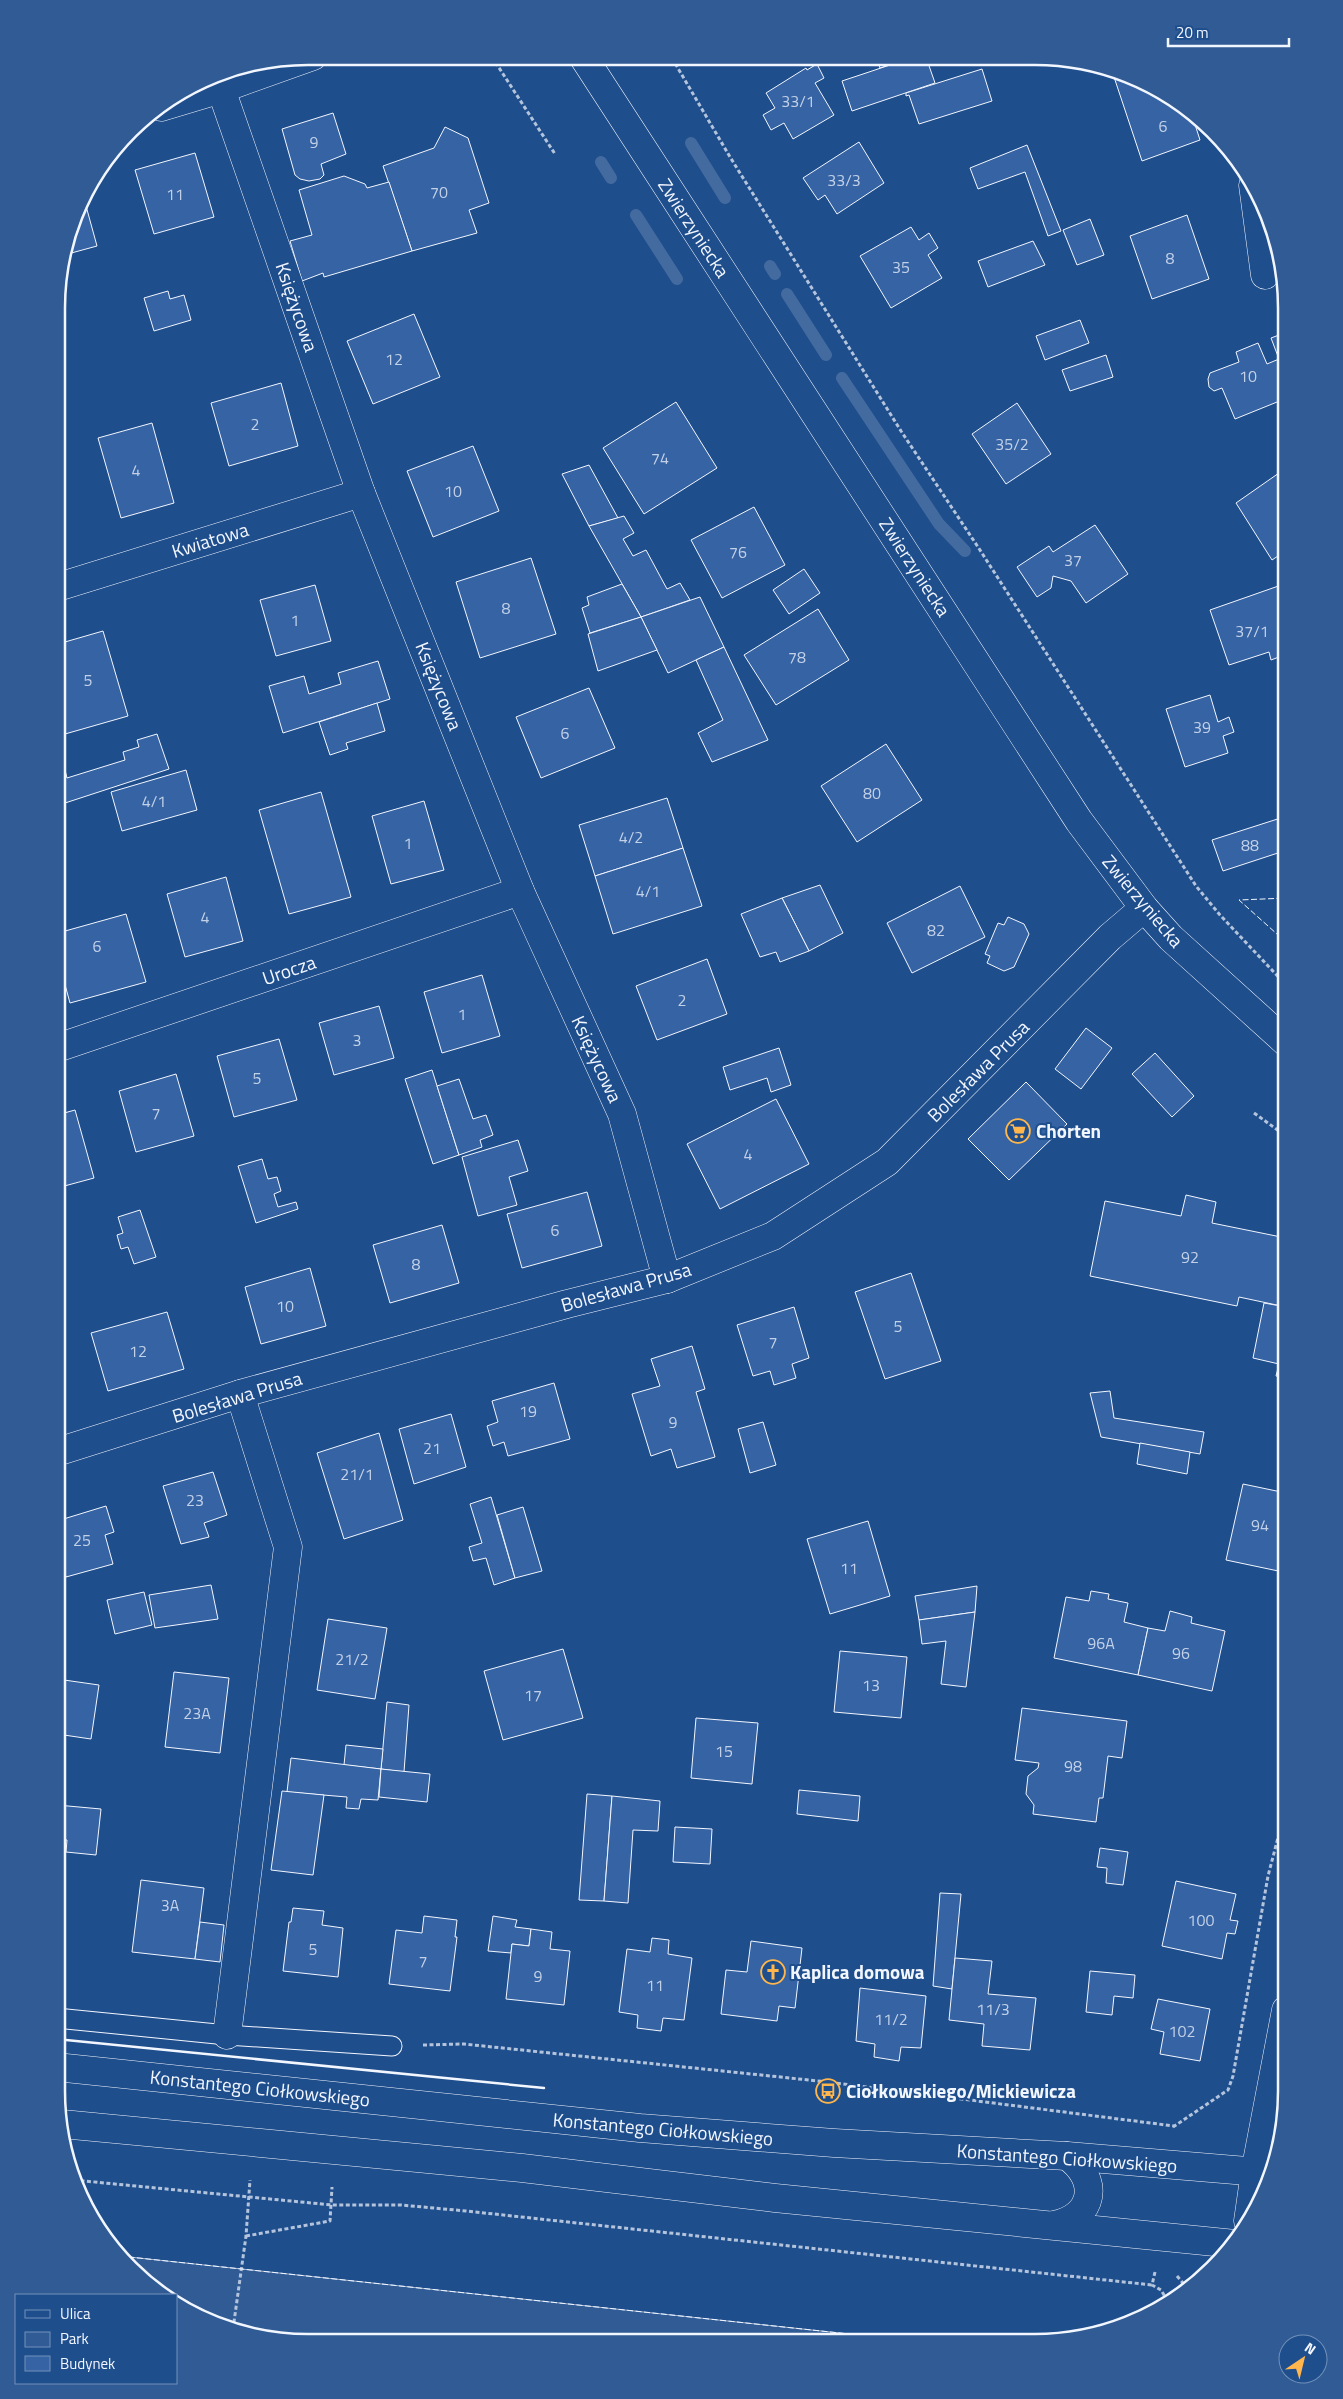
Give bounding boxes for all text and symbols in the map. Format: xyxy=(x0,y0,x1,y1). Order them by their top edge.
scale bar xyxy=(1168,15,1289,47)
text: 20 m xyxy=(1176,21,1209,44)
house number: 33/1 xyxy=(781,89,815,113)
house number: 6 xyxy=(1159,114,1168,138)
house number: 9 xyxy=(310,130,319,154)
house number: 33/3 xyxy=(827,168,861,192)
street label: Zwierzyniecka xyxy=(651,172,738,284)
house number: 70 xyxy=(430,180,448,204)
house number: 11 xyxy=(166,182,184,206)
house number: 8 xyxy=(1166,246,1175,270)
house number: 35 xyxy=(892,255,910,279)
street label: Księżycowa xyxy=(269,258,326,356)
house number: 12 xyxy=(385,347,403,371)
house number: 10 xyxy=(1239,364,1257,388)
house number: 2 xyxy=(251,412,259,436)
house number: 35/2 xyxy=(995,432,1029,456)
house number: 74 xyxy=(651,446,669,470)
house number: 4 xyxy=(132,458,141,482)
house number: 10 xyxy=(444,479,462,503)
street label: Zwierzyniecka xyxy=(872,511,959,623)
street label: Kwiatowa xyxy=(168,514,252,565)
house number: 76 xyxy=(729,540,747,564)
house number: 37 xyxy=(1064,548,1082,572)
house number: 8 xyxy=(502,596,511,620)
house number: 1 xyxy=(291,608,299,632)
house number: 37/1 xyxy=(1235,619,1269,643)
street label: Księżycowa xyxy=(409,637,471,735)
house number: 78 xyxy=(788,645,806,669)
house number: 5 xyxy=(84,668,93,692)
house number: 39 xyxy=(1193,715,1211,739)
house number: 6 xyxy=(561,721,570,745)
house number: 80 xyxy=(863,781,881,805)
house number: 4/1 xyxy=(142,789,166,813)
house number: 4/2 xyxy=(619,825,643,849)
house number: 1 xyxy=(404,831,412,855)
house number: 88 xyxy=(1241,833,1259,857)
street label: Zwierzyniecka xyxy=(1096,848,1191,954)
house number: 4/1 xyxy=(636,879,660,903)
house number: 4 xyxy=(201,905,210,929)
house number: 82 xyxy=(927,918,945,942)
house number: 6 xyxy=(93,934,102,958)
street label: Urocza xyxy=(258,947,320,992)
house number: 2 xyxy=(678,988,686,1012)
house number: 1 xyxy=(458,1002,466,1026)
street label: Księżycowa xyxy=(565,1010,630,1108)
street label: Bolesława Prusa xyxy=(920,1013,1036,1128)
house number: 3 xyxy=(353,1028,361,1052)
house number: 5 xyxy=(253,1066,262,1090)
house number: 7 xyxy=(152,1101,160,1125)
place label: Chorten xyxy=(1036,1116,1101,1145)
supermarket icon: Chorten xyxy=(1005,1118,1031,1144)
house number: 4 xyxy=(744,1142,753,1166)
house number: 6 xyxy=(551,1218,560,1242)
house number: 92 xyxy=(1181,1245,1199,1269)
house number: 8 xyxy=(412,1252,421,1276)
street label: Bolesława Prusa xyxy=(557,1254,695,1319)
house number: 10 xyxy=(276,1294,294,1318)
house number: 5 xyxy=(894,1314,903,1338)
house number: 7 xyxy=(769,1330,777,1354)
house number: 12 xyxy=(129,1339,147,1363)
street label: Bolesława Prusa xyxy=(168,1363,306,1430)
house number: 19 xyxy=(519,1399,537,1423)
house number: 9 xyxy=(669,1410,678,1434)
house number: 21 xyxy=(423,1436,441,1460)
house number: 21/1 xyxy=(340,1462,374,1486)
house number: 23 xyxy=(186,1488,204,1512)
house number: 94 xyxy=(1251,1513,1269,1537)
house number: 25 xyxy=(73,1528,91,1552)
house number: 11 xyxy=(840,1556,858,1580)
house number: 96A xyxy=(1087,1631,1115,1655)
house number: 96 xyxy=(1172,1641,1190,1665)
house number: 21/2 xyxy=(335,1647,369,1671)
house number: 13 xyxy=(862,1673,880,1697)
house number: 17 xyxy=(524,1683,542,1707)
house number: 23A xyxy=(183,1701,211,1725)
house number: 15 xyxy=(715,1739,733,1763)
house number: 98 xyxy=(1064,1754,1082,1778)
house number: 3A xyxy=(161,1893,180,1917)
house number: 100 xyxy=(1188,1908,1214,1932)
house number: 5 xyxy=(309,1937,318,1961)
house number: 7 xyxy=(419,1949,427,1973)
place label: Kaplica domowa xyxy=(790,1957,925,1986)
church icon: Kaplica domowa xyxy=(760,1959,786,1985)
house number: 9 xyxy=(534,1964,543,1988)
house number: 11 xyxy=(646,1973,664,1997)
house number: 11/3 xyxy=(976,1997,1010,2021)
house number: 11/2 xyxy=(874,2007,908,2031)
house number: 102 xyxy=(1169,2019,1195,2043)
street label: Konstantego Ciołkowskiego xyxy=(149,2062,372,2113)
place label: Ciołkowskiego/Mickiewicza xyxy=(846,2076,1076,2105)
bus stop icon: Ciołkowskiego/Mickiewicza xyxy=(815,2078,841,2104)
street label: Konstantego Ciołkowskiego xyxy=(552,2104,775,2153)
street label: Konstantego Ciołkowskiego xyxy=(956,2135,1178,2180)
legend xyxy=(15,2294,178,2384)
text: Ulica xyxy=(60,2302,91,2325)
text: Park xyxy=(60,2327,89,2350)
north arrow xyxy=(1278,2334,1328,2384)
text: N xyxy=(1301,2337,1321,2359)
text: Budynek xyxy=(60,2352,115,2375)

